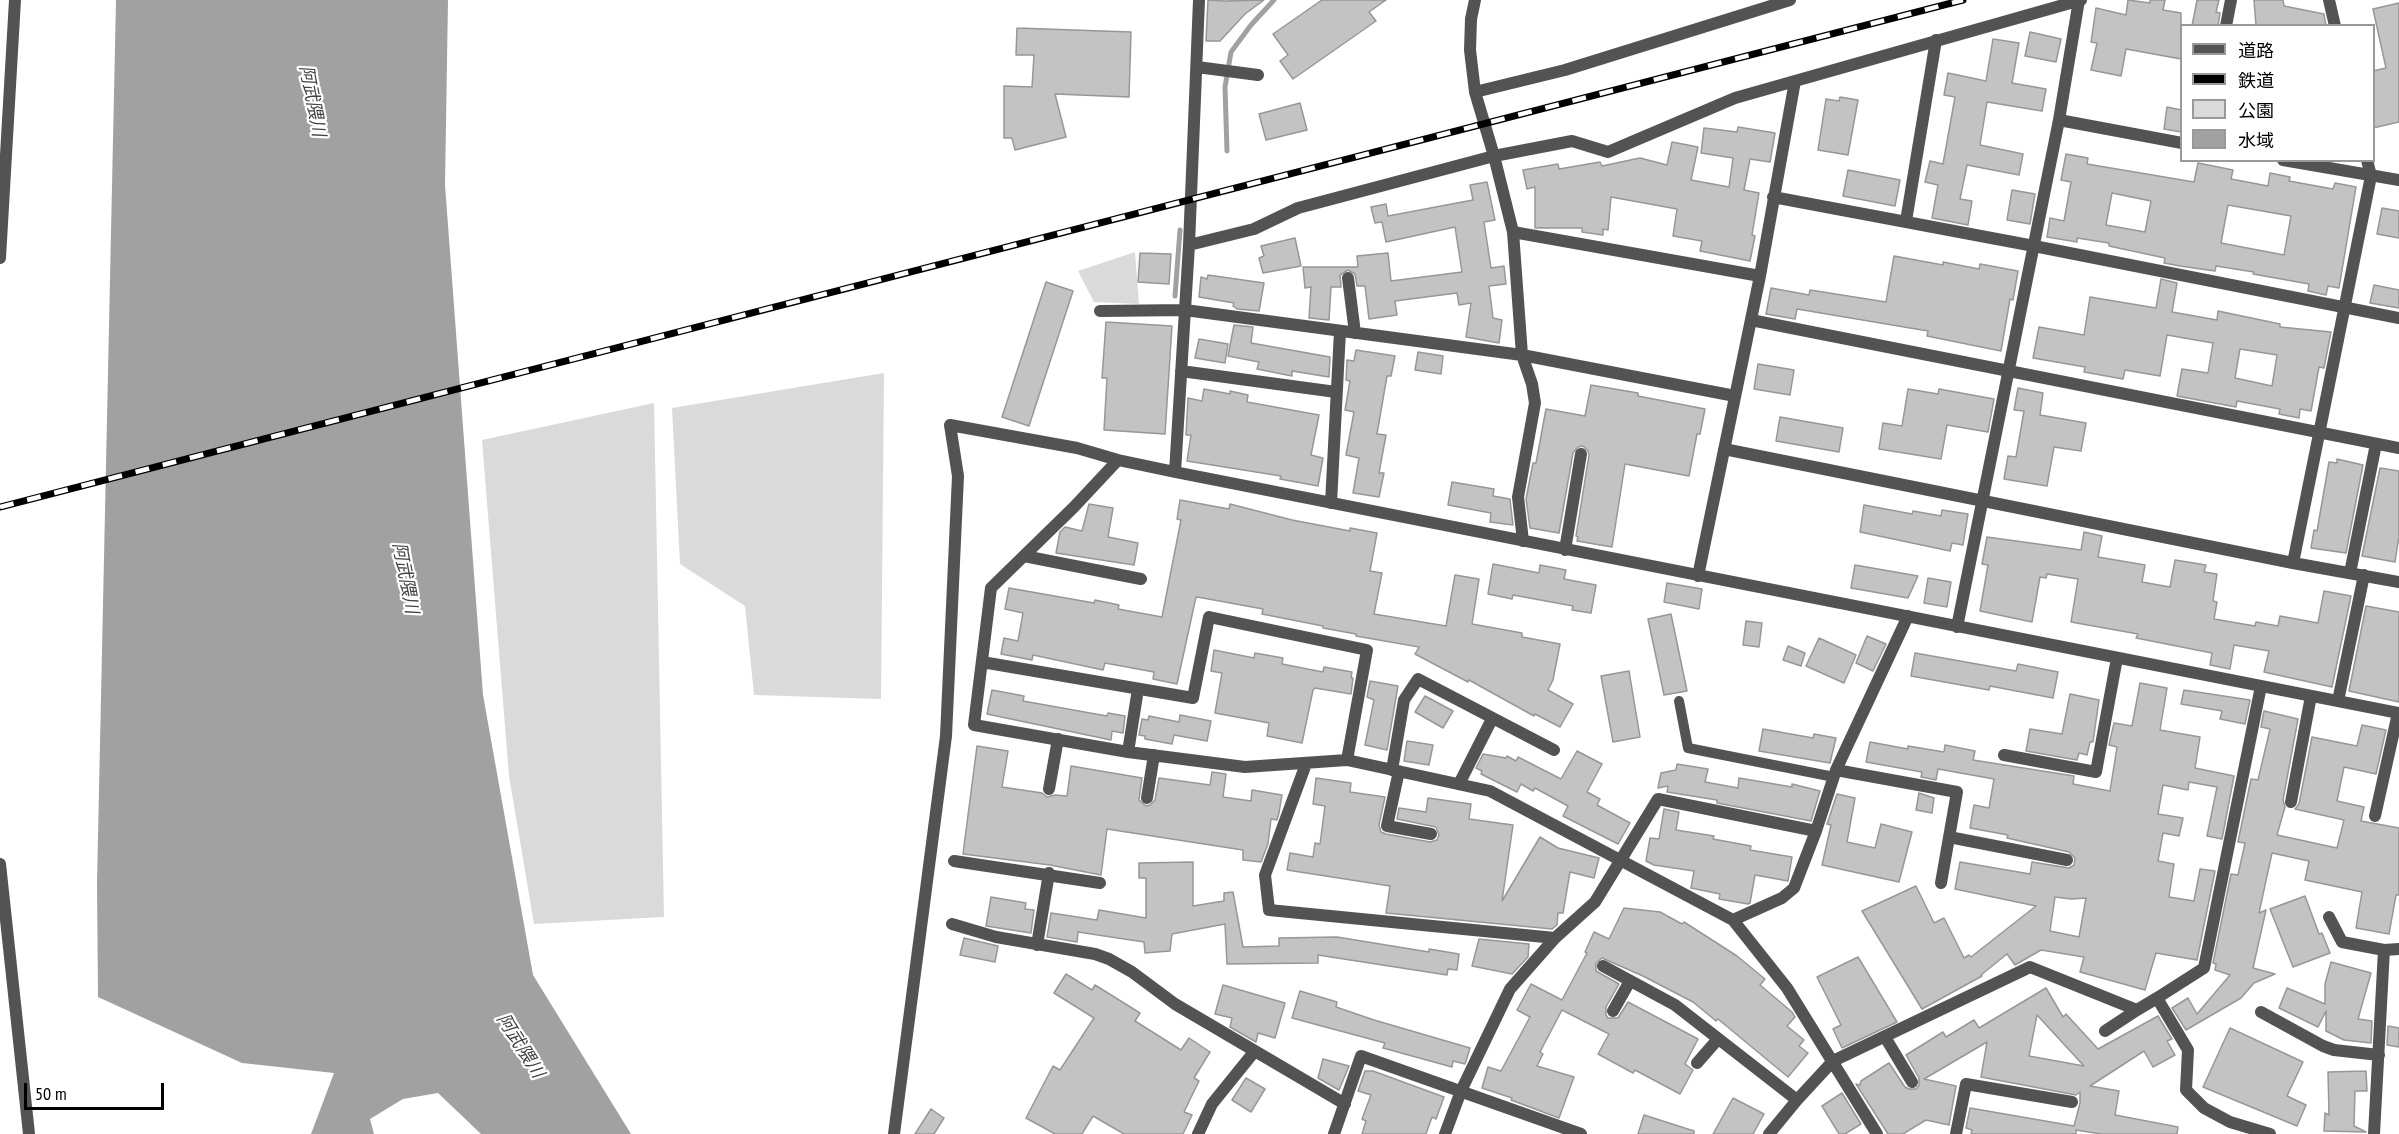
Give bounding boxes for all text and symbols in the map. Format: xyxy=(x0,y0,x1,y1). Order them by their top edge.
legend xyxy=(2180,24,2375,162)
text: 道路 xyxy=(2238,39,2274,62)
water label: 阿武隈川 xyxy=(295,64,329,138)
text: 鉄道 xyxy=(2238,69,2274,92)
text: 公園 xyxy=(2238,99,2274,122)
text: 水域 xyxy=(2238,129,2274,152)
water label: 阿武隈川 xyxy=(388,541,422,615)
water label: 阿武隈川 xyxy=(492,1010,548,1082)
scale bar xyxy=(27,1071,166,1109)
text: 50 m xyxy=(35,1082,67,1105)

